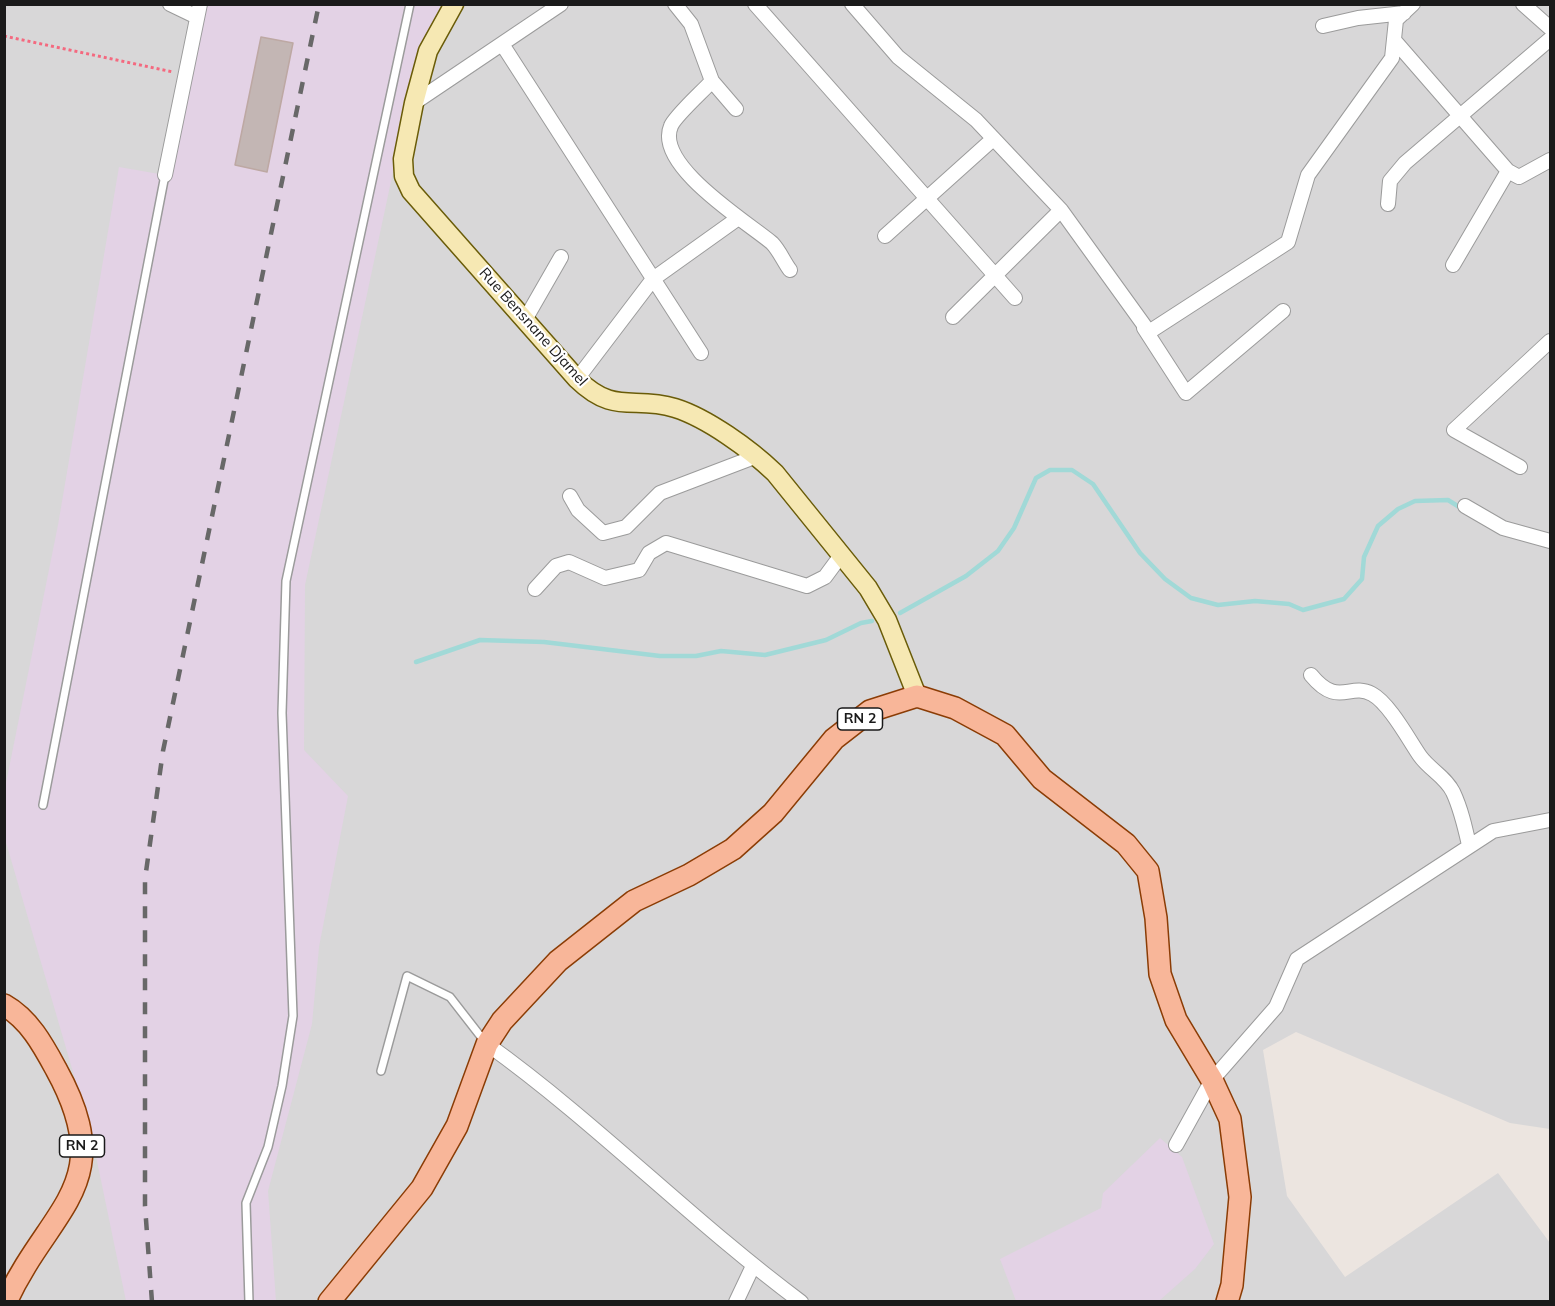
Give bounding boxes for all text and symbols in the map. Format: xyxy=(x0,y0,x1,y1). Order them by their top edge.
street label: Rue Bensnane Djamel xyxy=(475,264,591,390)
road number: RN 2 xyxy=(838,708,882,730)
road number: RN 2 xyxy=(60,1135,104,1157)

